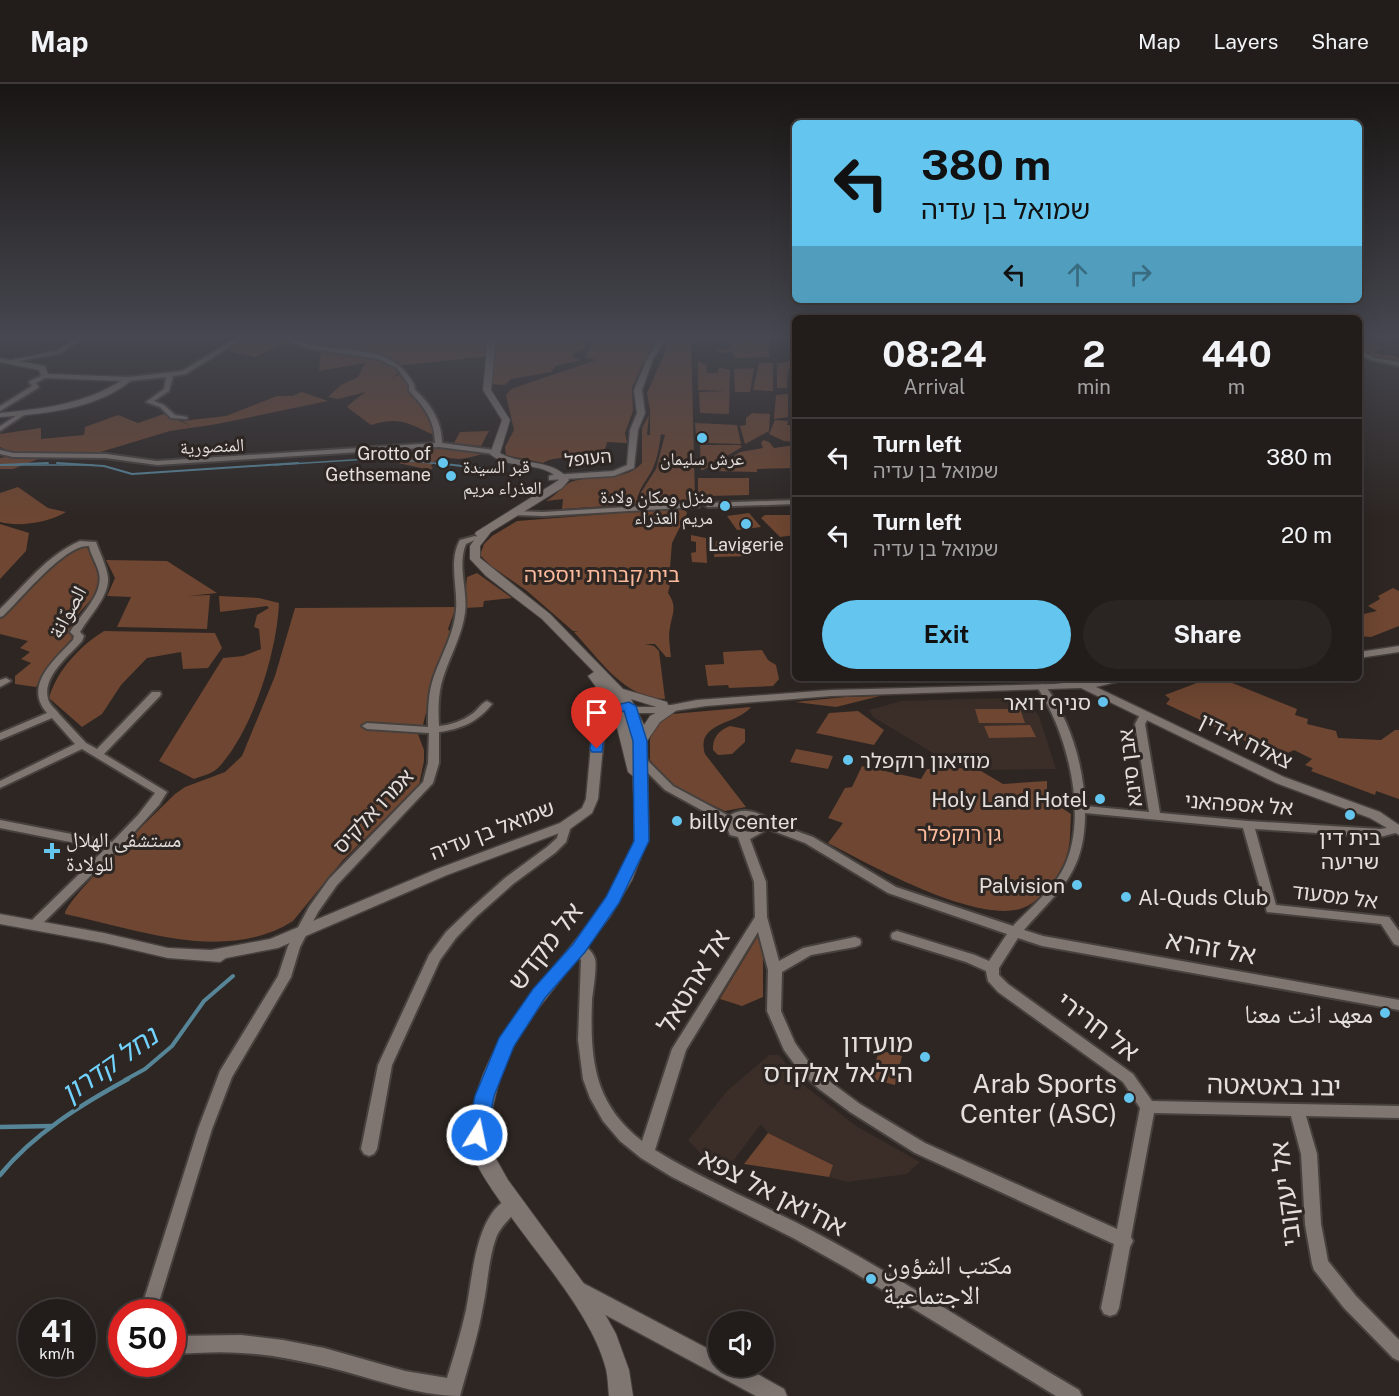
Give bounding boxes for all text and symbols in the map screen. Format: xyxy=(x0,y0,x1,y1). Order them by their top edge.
text: Map xyxy=(30,25,89,58)
text: Map xyxy=(1138,29,1181,54)
text: Layers xyxy=(1214,29,1278,54)
text: Share xyxy=(1311,29,1369,54)
text: 380 m xyxy=(921,140,1051,189)
icon: left xyxy=(822,144,900,222)
text: שמואל בן עדיה xyxy=(921,193,1090,225)
icon: left xyxy=(998,258,1031,291)
icon: ahead xyxy=(1061,258,1094,291)
icon: right xyxy=(1124,258,1157,291)
text: 08:24 xyxy=(882,333,987,375)
text: 2 xyxy=(1082,333,1105,375)
text: 440 xyxy=(1201,333,1272,375)
text: Arrival xyxy=(904,375,965,399)
text: min xyxy=(1077,375,1111,399)
text: m xyxy=(1228,375,1245,399)
marker: عرش سليمان xyxy=(695,431,709,445)
text: Turn left xyxy=(873,431,962,457)
street label: المنصورية xyxy=(179,434,245,458)
icon: left xyxy=(822,441,855,474)
place label: Grotto of Gethsemane xyxy=(325,443,431,485)
text: 380 m xyxy=(1266,444,1332,470)
street label: העופל xyxy=(563,445,613,471)
place label: عرش سليمان xyxy=(660,448,744,470)
marker: Grotto of Gethsemane xyxy=(436,456,450,470)
place label: قبر السيدة العذراء مريم xyxy=(463,456,542,500)
text: שמואל בן עדיה xyxy=(873,459,998,483)
marker: قبر السيدة العذراء مريم xyxy=(444,469,458,483)
place label: منزل ومكان ولادة مريم العذراء xyxy=(600,486,713,530)
marker: منزل ومكان ولادة مريم العذراء xyxy=(718,499,732,513)
text: Turn left xyxy=(873,509,962,535)
marker: Lavigerie xyxy=(739,517,753,531)
icon: left xyxy=(822,519,855,552)
text: 20 m xyxy=(1281,522,1332,548)
place label: Lavigerie xyxy=(708,534,784,555)
text: שמואל בן עדיה xyxy=(873,537,998,561)
park label: בית קברות יוספיה xyxy=(524,562,680,587)
street label: الصوّانة xyxy=(43,581,91,643)
button: Exit xyxy=(822,600,1071,669)
button: Share xyxy=(1083,600,1332,669)
pin xyxy=(571,687,622,749)
place label: סניף דואר xyxy=(1004,690,1091,715)
marker: סניף דואר xyxy=(1096,695,1110,709)
icon: arrive xyxy=(580,696,613,729)
street label: צאלח א-דין xyxy=(1195,708,1297,774)
street label: אבן סינא xyxy=(1113,728,1147,808)
place label: מוזיאון רוקפלר xyxy=(860,748,990,773)
marker: מוזיאון רוקפלר xyxy=(841,753,855,767)
street label: אמרו אלקיס xyxy=(328,764,418,858)
place label: Holy Land Hotel xyxy=(931,787,1088,812)
street label: אל אספהאני xyxy=(1184,788,1294,820)
marker: Holy Land Hotel xyxy=(1093,792,1107,806)
street label: שמואל בן עדיה xyxy=(426,795,558,865)
marker: בית דין שריעה xyxy=(1343,808,1357,822)
place label: billy center xyxy=(689,809,798,834)
marker: billy center xyxy=(670,814,684,828)
park label: גן רוקפלר xyxy=(917,821,1002,846)
place label: בית דין שריעה xyxy=(1319,825,1381,874)
place label: مستشفى الهلال للولادة xyxy=(66,827,181,876)
marker: مستشفى الهلال للولادة xyxy=(43,842,61,860)
place label: Palvision xyxy=(979,873,1065,898)
marker: Palvision xyxy=(1070,878,1084,892)
street label: אל מסעוד xyxy=(1291,878,1379,914)
place label: Al-Quds Club xyxy=(1138,885,1268,910)
marker: Al-Quds Club xyxy=(1119,890,1133,904)
street label: אל מקדש xyxy=(501,896,589,996)
street label: אל אהטאל xyxy=(650,924,736,1038)
street label: אל זהרא xyxy=(1163,924,1259,970)
street label: אל חרירי xyxy=(1051,985,1145,1067)
place label: معهد انت معنا xyxy=(1244,998,1373,1029)
marker: معهد انت معنا xyxy=(1378,1006,1392,1020)
water label: נחל קדרון xyxy=(55,1018,165,1109)
place label: מועדון הילאל אלקדס xyxy=(763,1027,913,1088)
marker: מועדון הילאל אלקדס xyxy=(918,1050,932,1064)
place label: Arab Sports Center (ASC) xyxy=(960,1068,1117,1129)
street label: יבנ באטאטה xyxy=(1207,1068,1341,1102)
marker: Arab Sports Center (ASC) xyxy=(1122,1091,1136,1105)
position arrow xyxy=(445,1103,509,1167)
street label: אל יעקובי xyxy=(1263,1140,1307,1248)
street label: אח'ואן אל צפא xyxy=(694,1142,852,1242)
place label: مكتب الشؤون الاجتماعية xyxy=(883,1249,1012,1310)
marker: مكتب الشؤون الاجتماعية xyxy=(864,1272,878,1286)
speed limit sign: 50 xyxy=(108,1299,186,1377)
map controls xyxy=(708,1311,774,1377)
button: sound xyxy=(708,1311,774,1377)
text: 41 xyxy=(41,1313,73,1349)
text: km/h xyxy=(39,1345,75,1362)

